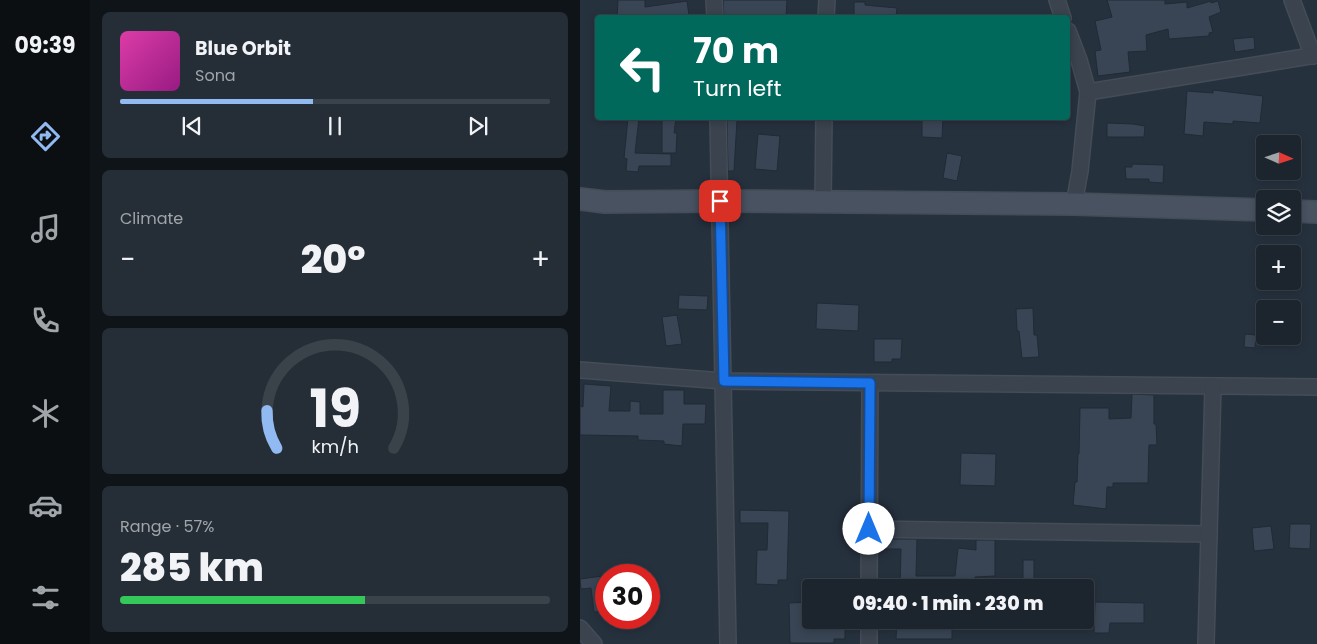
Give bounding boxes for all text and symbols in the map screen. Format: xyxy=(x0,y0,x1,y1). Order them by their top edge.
text: 70 m xyxy=(693,26,779,75)
text: 09:39 xyxy=(15,30,75,61)
text: Blue Orbit xyxy=(195,35,291,62)
icon: left xyxy=(610,35,675,100)
text: Sona xyxy=(195,64,236,87)
text: Turn left xyxy=(693,73,781,104)
icon: previous xyxy=(178,112,206,140)
icon: pause xyxy=(321,112,349,140)
icon: next xyxy=(464,112,492,140)
icon: directions xyxy=(28,119,63,154)
north arrow xyxy=(1256,135,1301,180)
map controls xyxy=(1256,135,1301,345)
pin xyxy=(699,180,741,222)
icon: arrive xyxy=(706,187,734,215)
button: layers xyxy=(1256,190,1301,235)
text: Climate xyxy=(120,207,183,230)
icon: music xyxy=(28,211,63,246)
text: 20° xyxy=(301,233,366,286)
text: − xyxy=(120,240,135,279)
text: + xyxy=(531,240,550,279)
button: + xyxy=(1256,245,1301,290)
button: − xyxy=(1256,300,1301,345)
icon: phone xyxy=(28,303,63,338)
text: 19 xyxy=(309,372,361,445)
icon: climate xyxy=(28,396,63,431)
text: km/h xyxy=(311,434,359,459)
icon: car xyxy=(28,488,63,523)
position arrow xyxy=(842,502,894,554)
text: Range · 57% xyxy=(120,515,214,538)
text: 285 km xyxy=(120,541,264,594)
speed limit sign: 30 xyxy=(595,564,660,629)
icon: filters xyxy=(28,580,63,615)
text: 09:40 · 1 min · 230 m xyxy=(852,590,1044,617)

